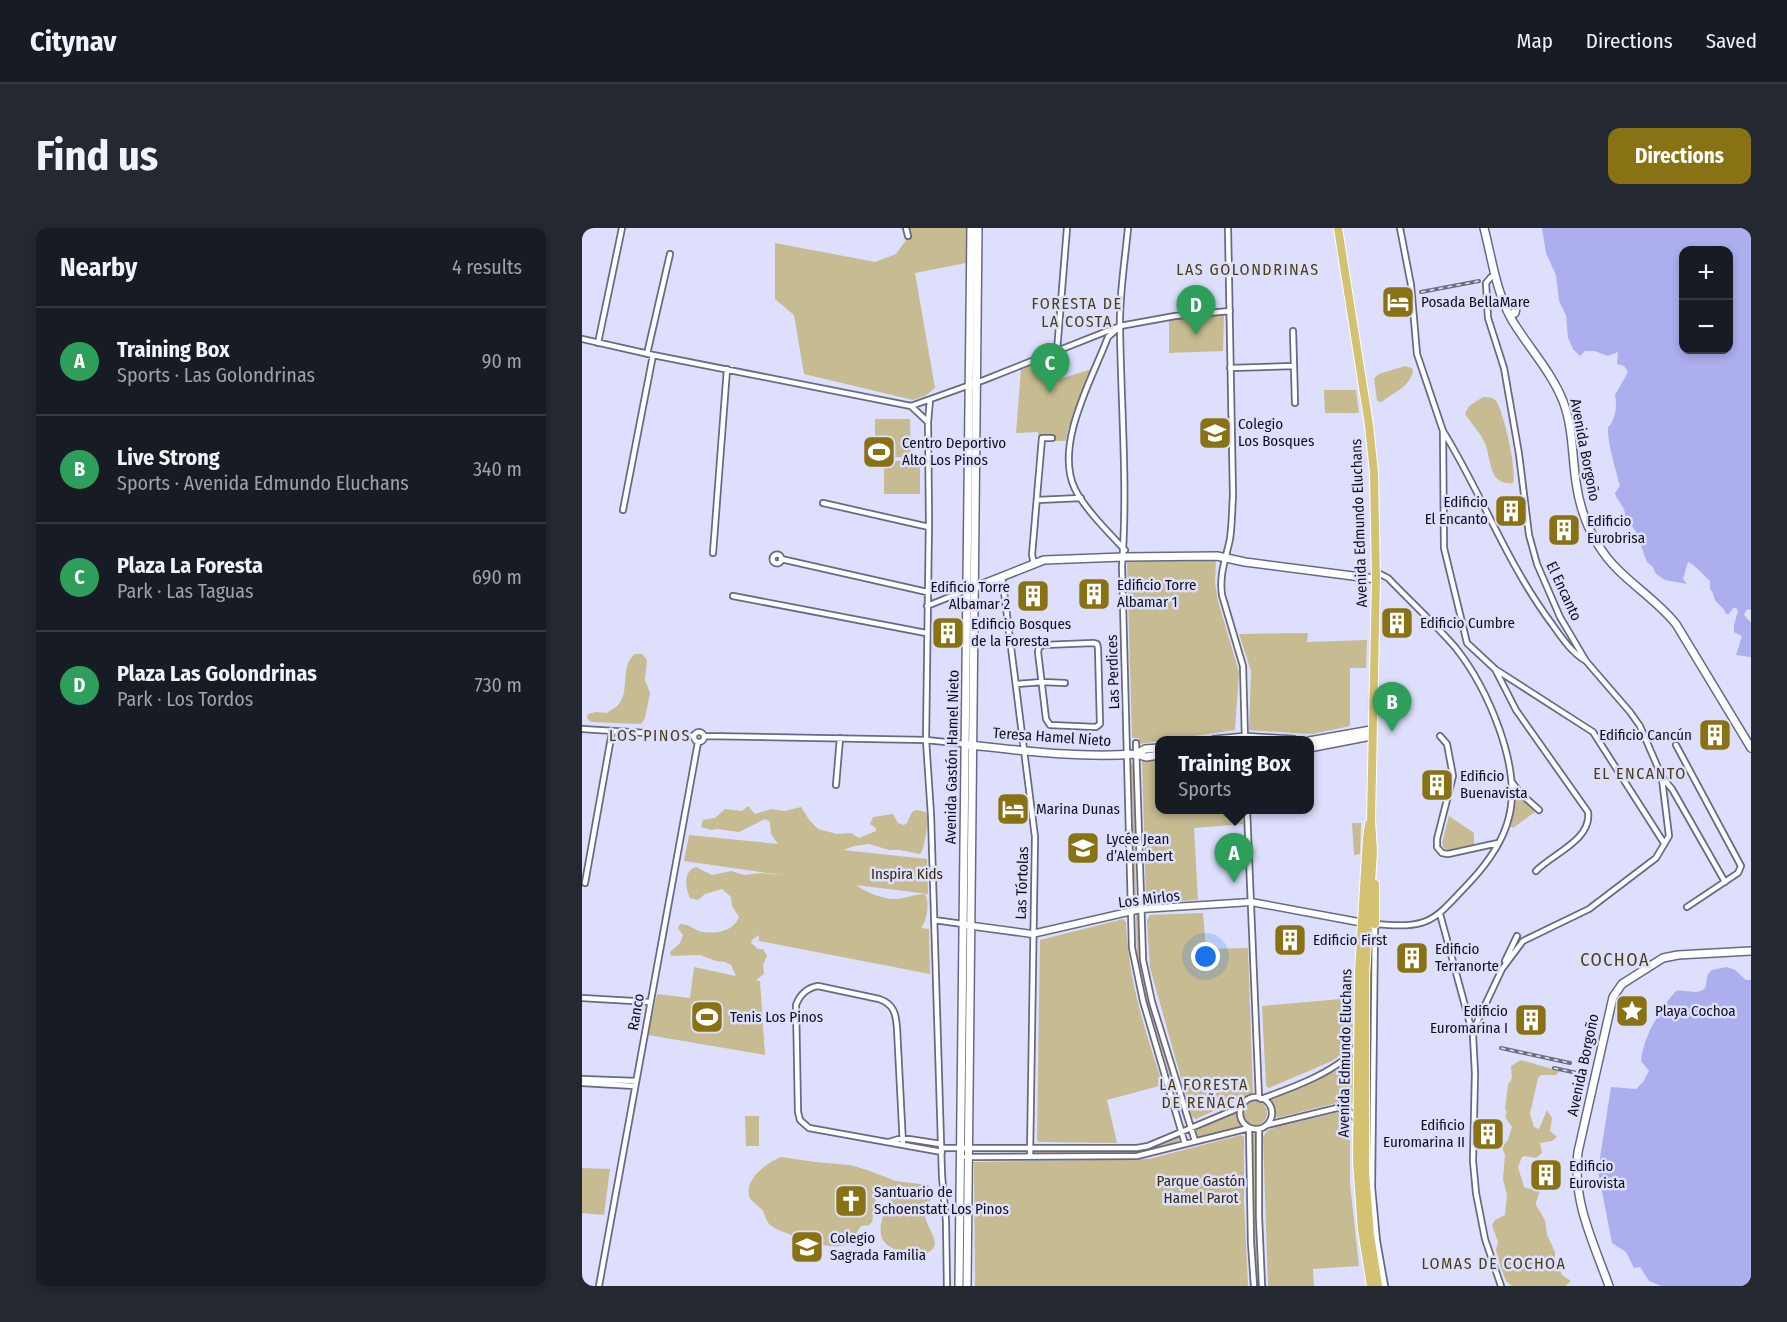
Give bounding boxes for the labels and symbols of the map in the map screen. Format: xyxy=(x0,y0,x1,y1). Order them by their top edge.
district label: LAS GOLONDRINAS xyxy=(1176,260,1320,279)
hotel icon: Posada BellaMare xyxy=(1380,284,1416,320)
pin: D xyxy=(1176,285,1216,335)
place label: Posada BellaMare xyxy=(1421,293,1530,311)
district label: FORESTA DE LA COSTA xyxy=(1031,294,1123,331)
pin: C xyxy=(1030,344,1070,393)
street label: Avenida Borgoño xyxy=(1566,397,1604,503)
school or university icon: Colegio Los Bosques xyxy=(1197,415,1233,451)
place label: Colegio Los Bosques xyxy=(1238,415,1314,450)
sports icon: Centro Deportivo Alto Los Pinos xyxy=(861,434,897,470)
place label: Centro Deportivo Alto Los Pinos xyxy=(902,434,1006,469)
street label: Avenida Edmundo Eluchans xyxy=(1347,438,1371,608)
place label: Edificio El Encanto xyxy=(1425,493,1488,528)
building icon: Edificio El Encanto xyxy=(1493,493,1529,529)
building icon: Edificio Eurobrisa xyxy=(1546,512,1582,548)
place label: Edificio Eurobrisa xyxy=(1587,512,1645,547)
street label: El Encanto xyxy=(1542,559,1586,624)
building icon: Edificio Torre Albamar 1 xyxy=(1076,576,1112,612)
place label: Edificio Torre Albamar 1 xyxy=(1117,576,1197,611)
place label: Edificio Torre Albamar 2 xyxy=(931,578,1010,613)
building icon: Edificio Torre Albamar 2 xyxy=(1015,578,1051,614)
building icon: Edificio Cumbre xyxy=(1379,605,1415,641)
place label: Edificio Cumbre xyxy=(1420,614,1515,632)
building icon: Edificio Bosques de la Foresta xyxy=(930,615,966,651)
place label: Edificio Bosques de la Foresta xyxy=(971,615,1071,650)
street label: Las Perdices xyxy=(1103,634,1123,710)
street label: Avenida Gastón Hamel Nieto xyxy=(941,670,963,844)
pin: B xyxy=(1372,682,1412,732)
building icon: Edificio Cancún xyxy=(1697,717,1733,753)
street label: Teresa Hamel Nieto xyxy=(992,724,1112,750)
district label: LOS PINOS xyxy=(609,726,691,745)
place label: Edificio Cancún xyxy=(1599,726,1692,744)
district label: EL ENCANTO xyxy=(1593,764,1687,783)
building icon: Edificio Buenavista xyxy=(1419,767,1455,803)
place label: Edificio Buenavista xyxy=(1460,767,1528,802)
hotel icon: Marina Dunas xyxy=(995,791,1031,827)
place label: Marina Dunas xyxy=(1036,800,1120,818)
school or university icon: Lycée Jean d’Alembert xyxy=(1065,830,1101,866)
place label: Lycée Jean d’Alembert xyxy=(1106,830,1173,865)
pin: A xyxy=(1214,834,1254,883)
street label: Las Tórtolas xyxy=(1012,846,1032,920)
park label: Inspira Kids xyxy=(871,865,943,883)
street label: Los Mirlos xyxy=(1117,886,1181,912)
building icon: Edificio First xyxy=(1272,922,1308,958)
place label: Edificio First xyxy=(1313,931,1387,949)
building icon: Edificio Terranorte xyxy=(1394,940,1430,976)
place label: Edificio Terranorte xyxy=(1435,940,1499,975)
your location xyxy=(1191,942,1220,971)
district label: COCHOA xyxy=(1580,949,1650,971)
street label: Avenida Edmundo Eluchans xyxy=(1335,968,1355,1138)
street label: Ranco xyxy=(624,992,648,1032)
place icon: Playa Cochoa xyxy=(1614,993,1650,1029)
sports icon: Tenis Los Pinos xyxy=(689,999,725,1035)
place label: Edificio Euromarina I xyxy=(1430,1002,1508,1037)
building icon: Edificio Euromarina I xyxy=(1513,1002,1549,1038)
place label: Playa Cochoa xyxy=(1655,1002,1736,1020)
place label: Tenis Los Pinos xyxy=(730,1008,823,1026)
street label: Avenida Borgoño xyxy=(1563,1012,1603,1118)
district label: LA FORESTA DE REÑACA xyxy=(1159,1075,1249,1112)
place label: Edificio Euromarina II xyxy=(1383,1116,1465,1151)
building icon: Edificio Euromarina II xyxy=(1470,1116,1506,1152)
building icon: Edificio Eurovista xyxy=(1528,1157,1564,1193)
place label: Edificio Eurovista xyxy=(1569,1157,1625,1192)
park label: Parque Gastón Hamel Parot xyxy=(1157,1172,1245,1207)
church icon: Santuario de Schoenstatt Los Pinos xyxy=(833,1183,869,1219)
place label: Santuario de Schoenstatt Los Pinos xyxy=(874,1183,1009,1218)
school or university icon: Colegio Sagrada Familia xyxy=(789,1229,825,1265)
place label: Colegio Sagrada Familia xyxy=(830,1229,926,1264)
district label: LOMAS DE COCHOA xyxy=(1422,1254,1566,1273)

